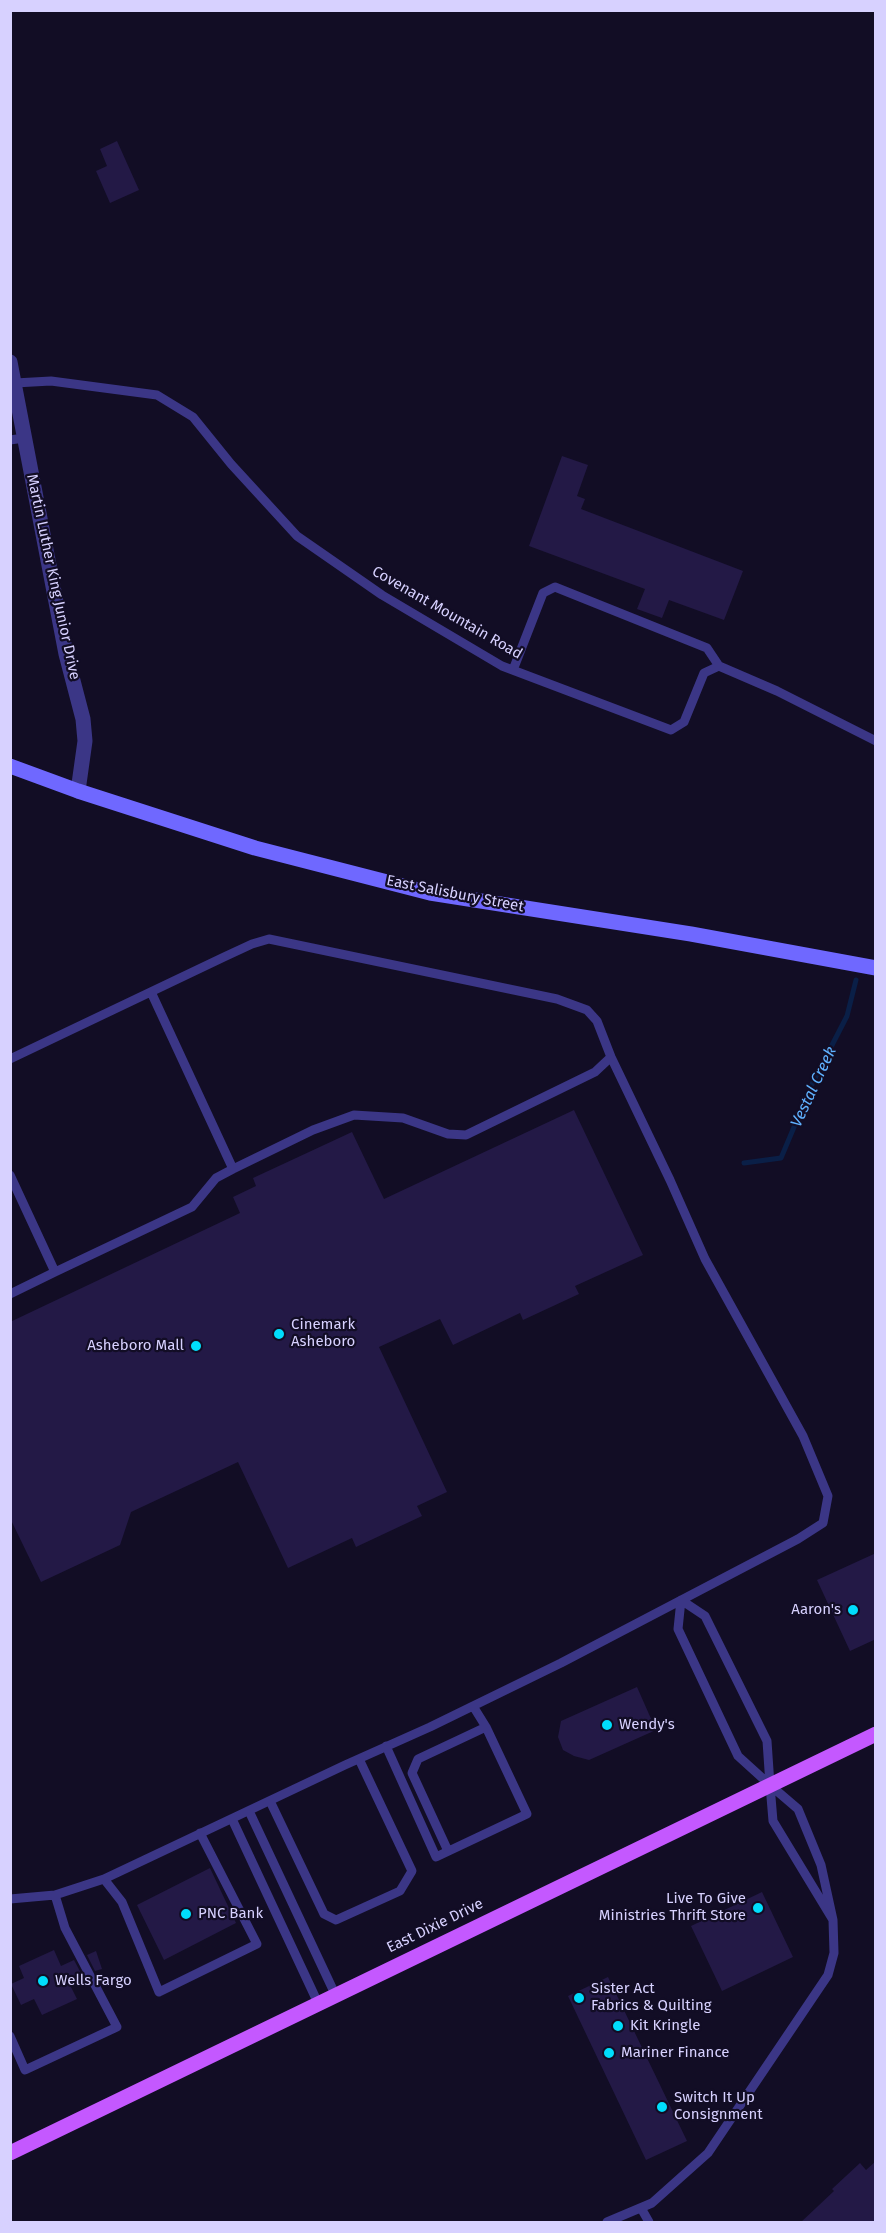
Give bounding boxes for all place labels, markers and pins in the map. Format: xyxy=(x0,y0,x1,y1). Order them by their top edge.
place label: Cinemark Asheboro xyxy=(291,1316,355,1351)
marker: Cinemark Asheboro xyxy=(272,1327,286,1341)
place label: Asheboro Mall xyxy=(87,1337,184,1355)
marker: Asheboro Mall xyxy=(189,1339,203,1353)
place label: Aaron's xyxy=(791,1601,841,1619)
marker: Aaron's xyxy=(846,1603,860,1617)
place label: Wendy's xyxy=(619,1716,675,1734)
marker: Wendy's xyxy=(600,1718,614,1732)
place label: Live To Give Ministries Thrift Store xyxy=(599,1890,746,1925)
marker: Live To Give Ministries Thrift Store xyxy=(751,1901,765,1915)
place label: PNC Bank xyxy=(198,1905,263,1923)
marker: PNC Bank xyxy=(179,1907,193,1921)
place label: Wells Fargo xyxy=(55,1972,132,1990)
marker: Wells Fargo xyxy=(36,1974,50,1988)
place label: Sister Act Fabrics & Quilting xyxy=(591,1980,712,2015)
marker: Sister Act Fabrics & Quilting xyxy=(572,1991,586,2005)
place label: Kit Kringle xyxy=(630,2017,700,2035)
marker: Kit Kringle xyxy=(611,2019,625,2033)
place label: Mariner Finance xyxy=(621,2044,729,2062)
marker: Mariner Finance xyxy=(602,2046,616,2060)
place label: Switch It Up Consignment xyxy=(674,2089,763,2124)
marker: Switch It Up Consignment xyxy=(655,2100,669,2114)

